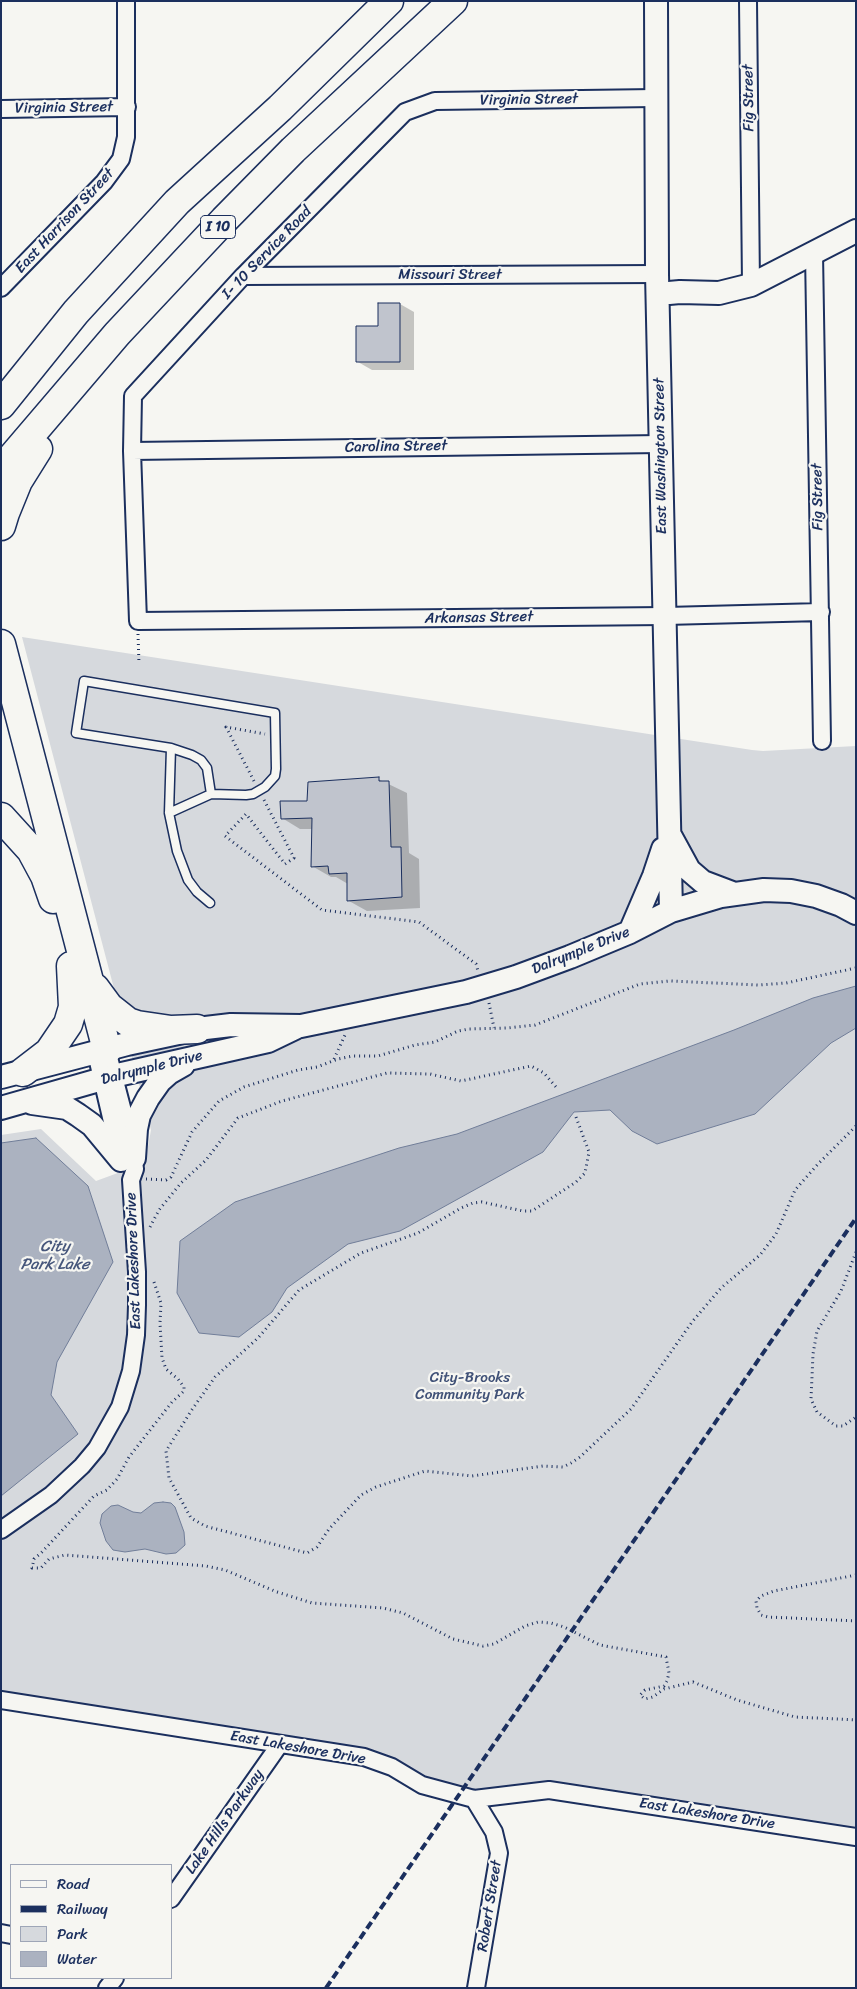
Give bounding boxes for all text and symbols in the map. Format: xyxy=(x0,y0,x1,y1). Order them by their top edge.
street label: Fig Street xyxy=(739,64,759,132)
street label: Virginia Street xyxy=(480,90,578,110)
street label: Virginia Street xyxy=(15,98,113,118)
street label: East Harrison Street xyxy=(12,165,118,277)
street label: I- 10 Service Road xyxy=(218,203,316,303)
road number: I 10 xyxy=(200,216,236,238)
street label: Missouri Street xyxy=(398,266,502,284)
street label: East Washington Street xyxy=(651,378,671,534)
street label: Carolina Street xyxy=(345,437,447,457)
street label: Fig Street xyxy=(808,463,828,531)
street label: Arkansas Street xyxy=(425,608,533,628)
street label: Dalrymple Drive xyxy=(529,923,633,979)
street label: Dalrymple Drive xyxy=(99,1047,205,1089)
street label: East Lakeshore Drive xyxy=(123,1192,145,1330)
water label: City Park Lake xyxy=(20,1237,90,1275)
park label: City-Brooks Community Park xyxy=(415,1369,525,1404)
street label: East Lakeshore Drive xyxy=(229,1727,367,1769)
street label: Lake Hills Parkway xyxy=(182,1766,268,1878)
street label: East Lakeshore Drive xyxy=(638,1794,776,1834)
street label: Robert Street xyxy=(474,1859,506,1953)
legend xyxy=(10,1864,172,1979)
text: Road xyxy=(57,1871,89,1897)
text: Railway xyxy=(57,1896,108,1922)
text: Park xyxy=(57,1921,88,1947)
text: Water xyxy=(57,1946,97,1972)

